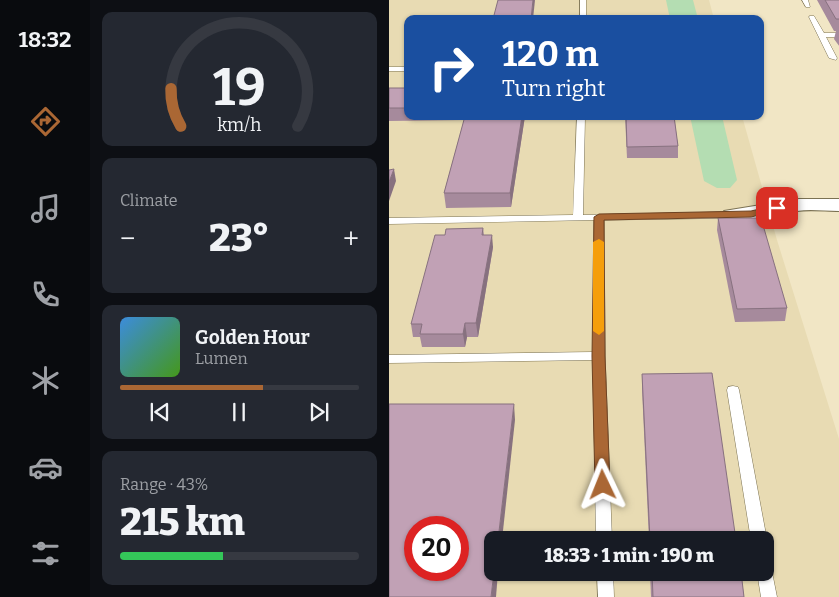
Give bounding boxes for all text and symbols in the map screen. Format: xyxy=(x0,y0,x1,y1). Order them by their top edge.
text: 18:32 xyxy=(19,26,71,53)
text: 120 m xyxy=(502,33,599,75)
icon: right xyxy=(419,35,484,100)
text: 19 xyxy=(213,56,266,119)
text: Turn right xyxy=(502,75,605,102)
icon: directions xyxy=(28,104,63,139)
text: km/h xyxy=(217,114,262,136)
pin xyxy=(756,187,798,229)
icon: music xyxy=(28,191,63,226)
text: Climate xyxy=(120,191,178,210)
icon: arrive xyxy=(763,194,791,222)
text: 23° xyxy=(209,215,269,261)
text: − xyxy=(120,222,135,255)
text: + xyxy=(343,222,359,255)
icon: phone xyxy=(28,277,63,312)
text: Golden Hour xyxy=(195,326,310,349)
text: Lumen xyxy=(195,349,248,368)
icon: climate xyxy=(28,363,63,398)
icon: previous xyxy=(146,398,174,426)
icon: pause xyxy=(225,398,253,426)
icon: next xyxy=(305,398,333,426)
icon: car xyxy=(28,450,63,485)
position arrow xyxy=(576,458,628,510)
text: Range · 43% xyxy=(120,475,208,494)
text: 215 km xyxy=(120,499,245,545)
speed limit sign: 20 xyxy=(404,516,469,581)
icon: filters xyxy=(28,536,63,571)
text: 18:33 · 1 min · 190 m xyxy=(544,544,714,567)

